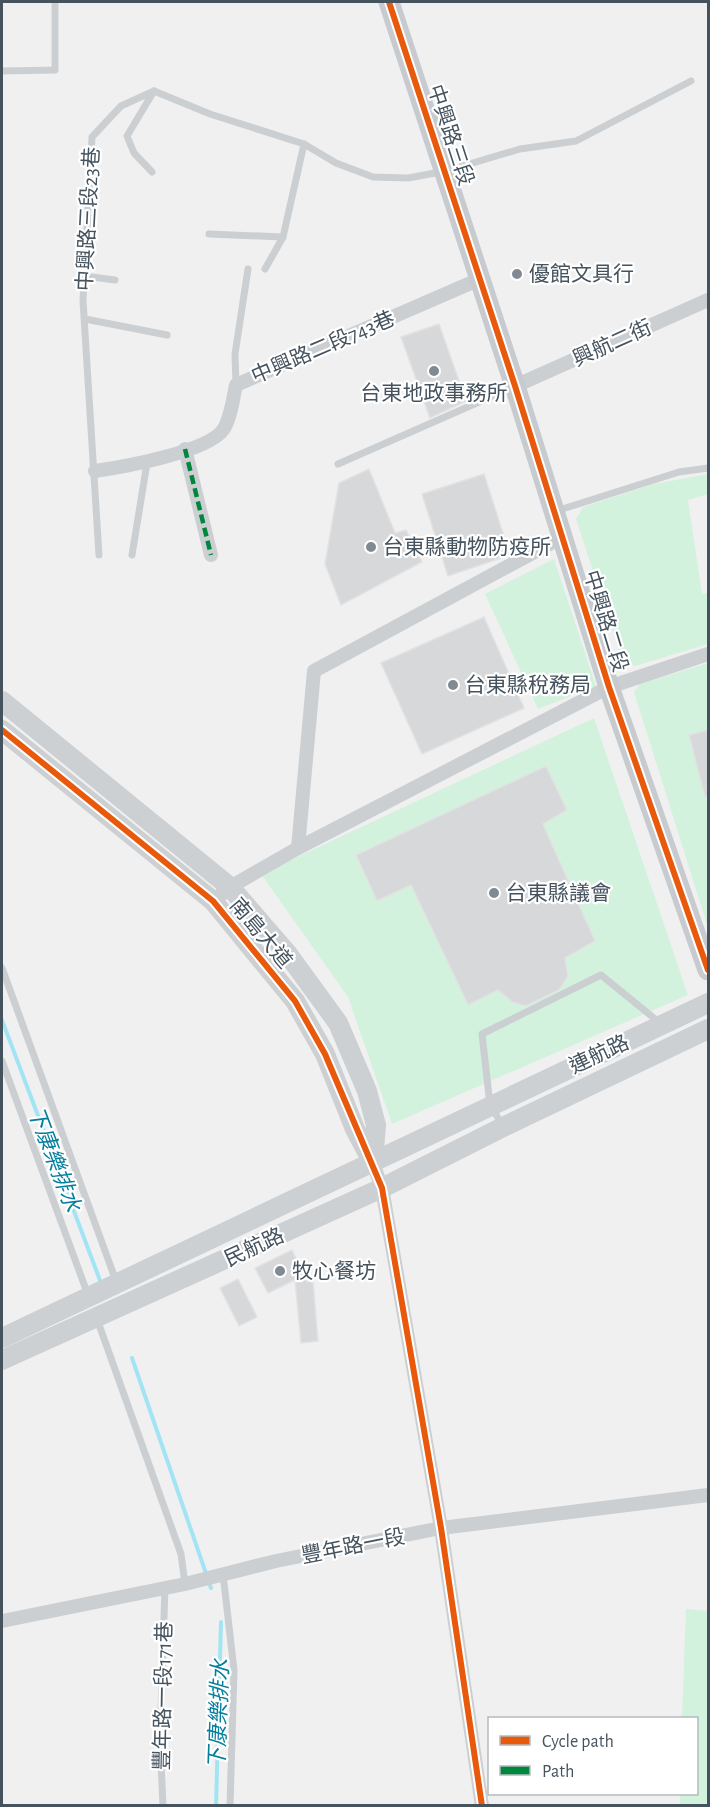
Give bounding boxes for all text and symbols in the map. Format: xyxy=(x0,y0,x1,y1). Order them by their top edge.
street label: 中興路三段 xyxy=(424,82,478,188)
street label: 中興路三段23巷 xyxy=(73,146,103,292)
place label: 優館文具行 xyxy=(529,262,634,285)
marker: 優館文具行 xyxy=(510,267,524,281)
street label: 中興路二段743巷 xyxy=(248,307,398,387)
street label: 興航二街 xyxy=(569,316,655,370)
marker: 台東地政事務所 xyxy=(427,364,441,378)
place label: 台東地政事務所 xyxy=(361,382,508,404)
place label: 台東縣動物防疫所 xyxy=(383,536,551,558)
marker: 台東縣動物防疫所 xyxy=(364,540,378,554)
street label: 中興路二段 xyxy=(580,568,632,674)
place label: 台東縣稅務局 xyxy=(465,674,591,696)
marker: 台東縣稅務局 xyxy=(446,678,460,692)
place label: 台東縣議會 xyxy=(506,882,611,904)
marker: 台東縣議會 xyxy=(487,886,501,900)
street label: 南島大道 xyxy=(226,894,296,972)
street label: 連航路 xyxy=(566,1031,632,1077)
water label: 下康樂排水 xyxy=(24,1104,85,1216)
street label: 民航路 xyxy=(221,1224,287,1270)
place label: 牧心餐坊 xyxy=(292,1260,376,1282)
marker: 牧心餐坊 xyxy=(273,1264,287,1278)
street label: 豐年路一段 xyxy=(299,1525,407,1567)
street label: 豐年路一段171巷 xyxy=(151,1621,175,1771)
water label: 下康樂排水 xyxy=(205,1658,232,1769)
legend xyxy=(488,1717,698,1795)
text: Cycle path xyxy=(542,1733,614,1751)
text: Path xyxy=(542,1763,574,1781)

